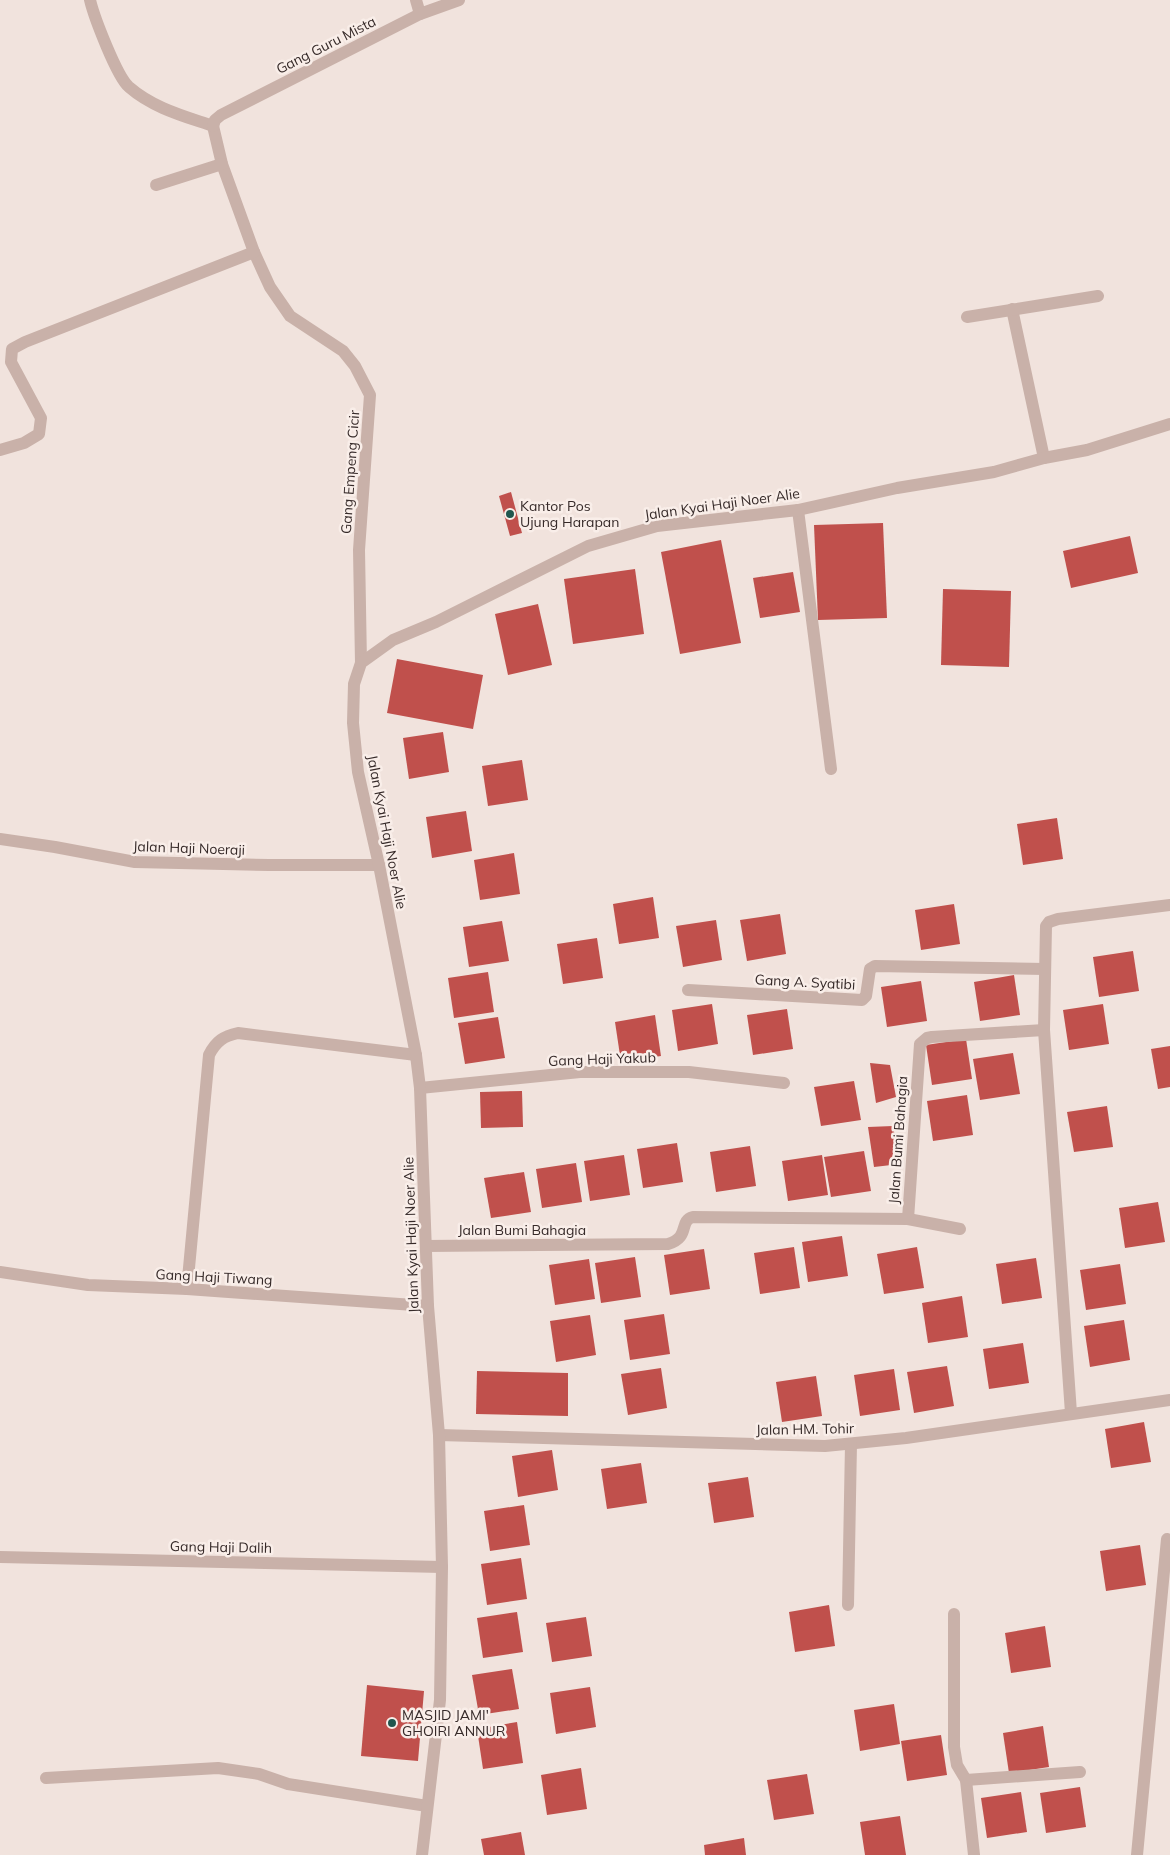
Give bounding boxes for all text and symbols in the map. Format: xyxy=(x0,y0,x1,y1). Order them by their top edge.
street label: Gang Guru Mista xyxy=(273,12,379,78)
street label: Gang Empeng Cicir xyxy=(337,409,363,534)
street label: Jalan Kyai Haji Noer Alie xyxy=(643,484,801,524)
place label: Kantor Pos Ujung Harapan xyxy=(520,497,619,531)
marker: Kantor Pos Ujung Harapan xyxy=(504,508,516,520)
street label: Jalan Kyai Haji Noer Alie xyxy=(363,753,411,911)
street label: Jalan Haji Noeraji xyxy=(133,837,245,859)
street label: Gang A. Syatibi xyxy=(754,970,856,994)
street label: Gang Haji Yakub xyxy=(548,1048,656,1070)
street label: Jalan Bumi Bahagia xyxy=(885,1075,911,1205)
street label: Jalan Kyai Haji Noer Alie xyxy=(399,1156,423,1314)
street label: Jalan Bumi Bahagia xyxy=(458,1221,586,1239)
street label: Gang Haji Tiwang xyxy=(155,1265,273,1289)
street label: Jalan HM. Tohir xyxy=(756,1419,855,1439)
street label: Gang Haji Dalih xyxy=(170,1537,272,1557)
place label: MASJID JAMI' GHOIRI ANNUR xyxy=(402,1706,506,1740)
marker: MASJID JAMI' GHOIRI ANNUR xyxy=(386,1717,398,1729)

